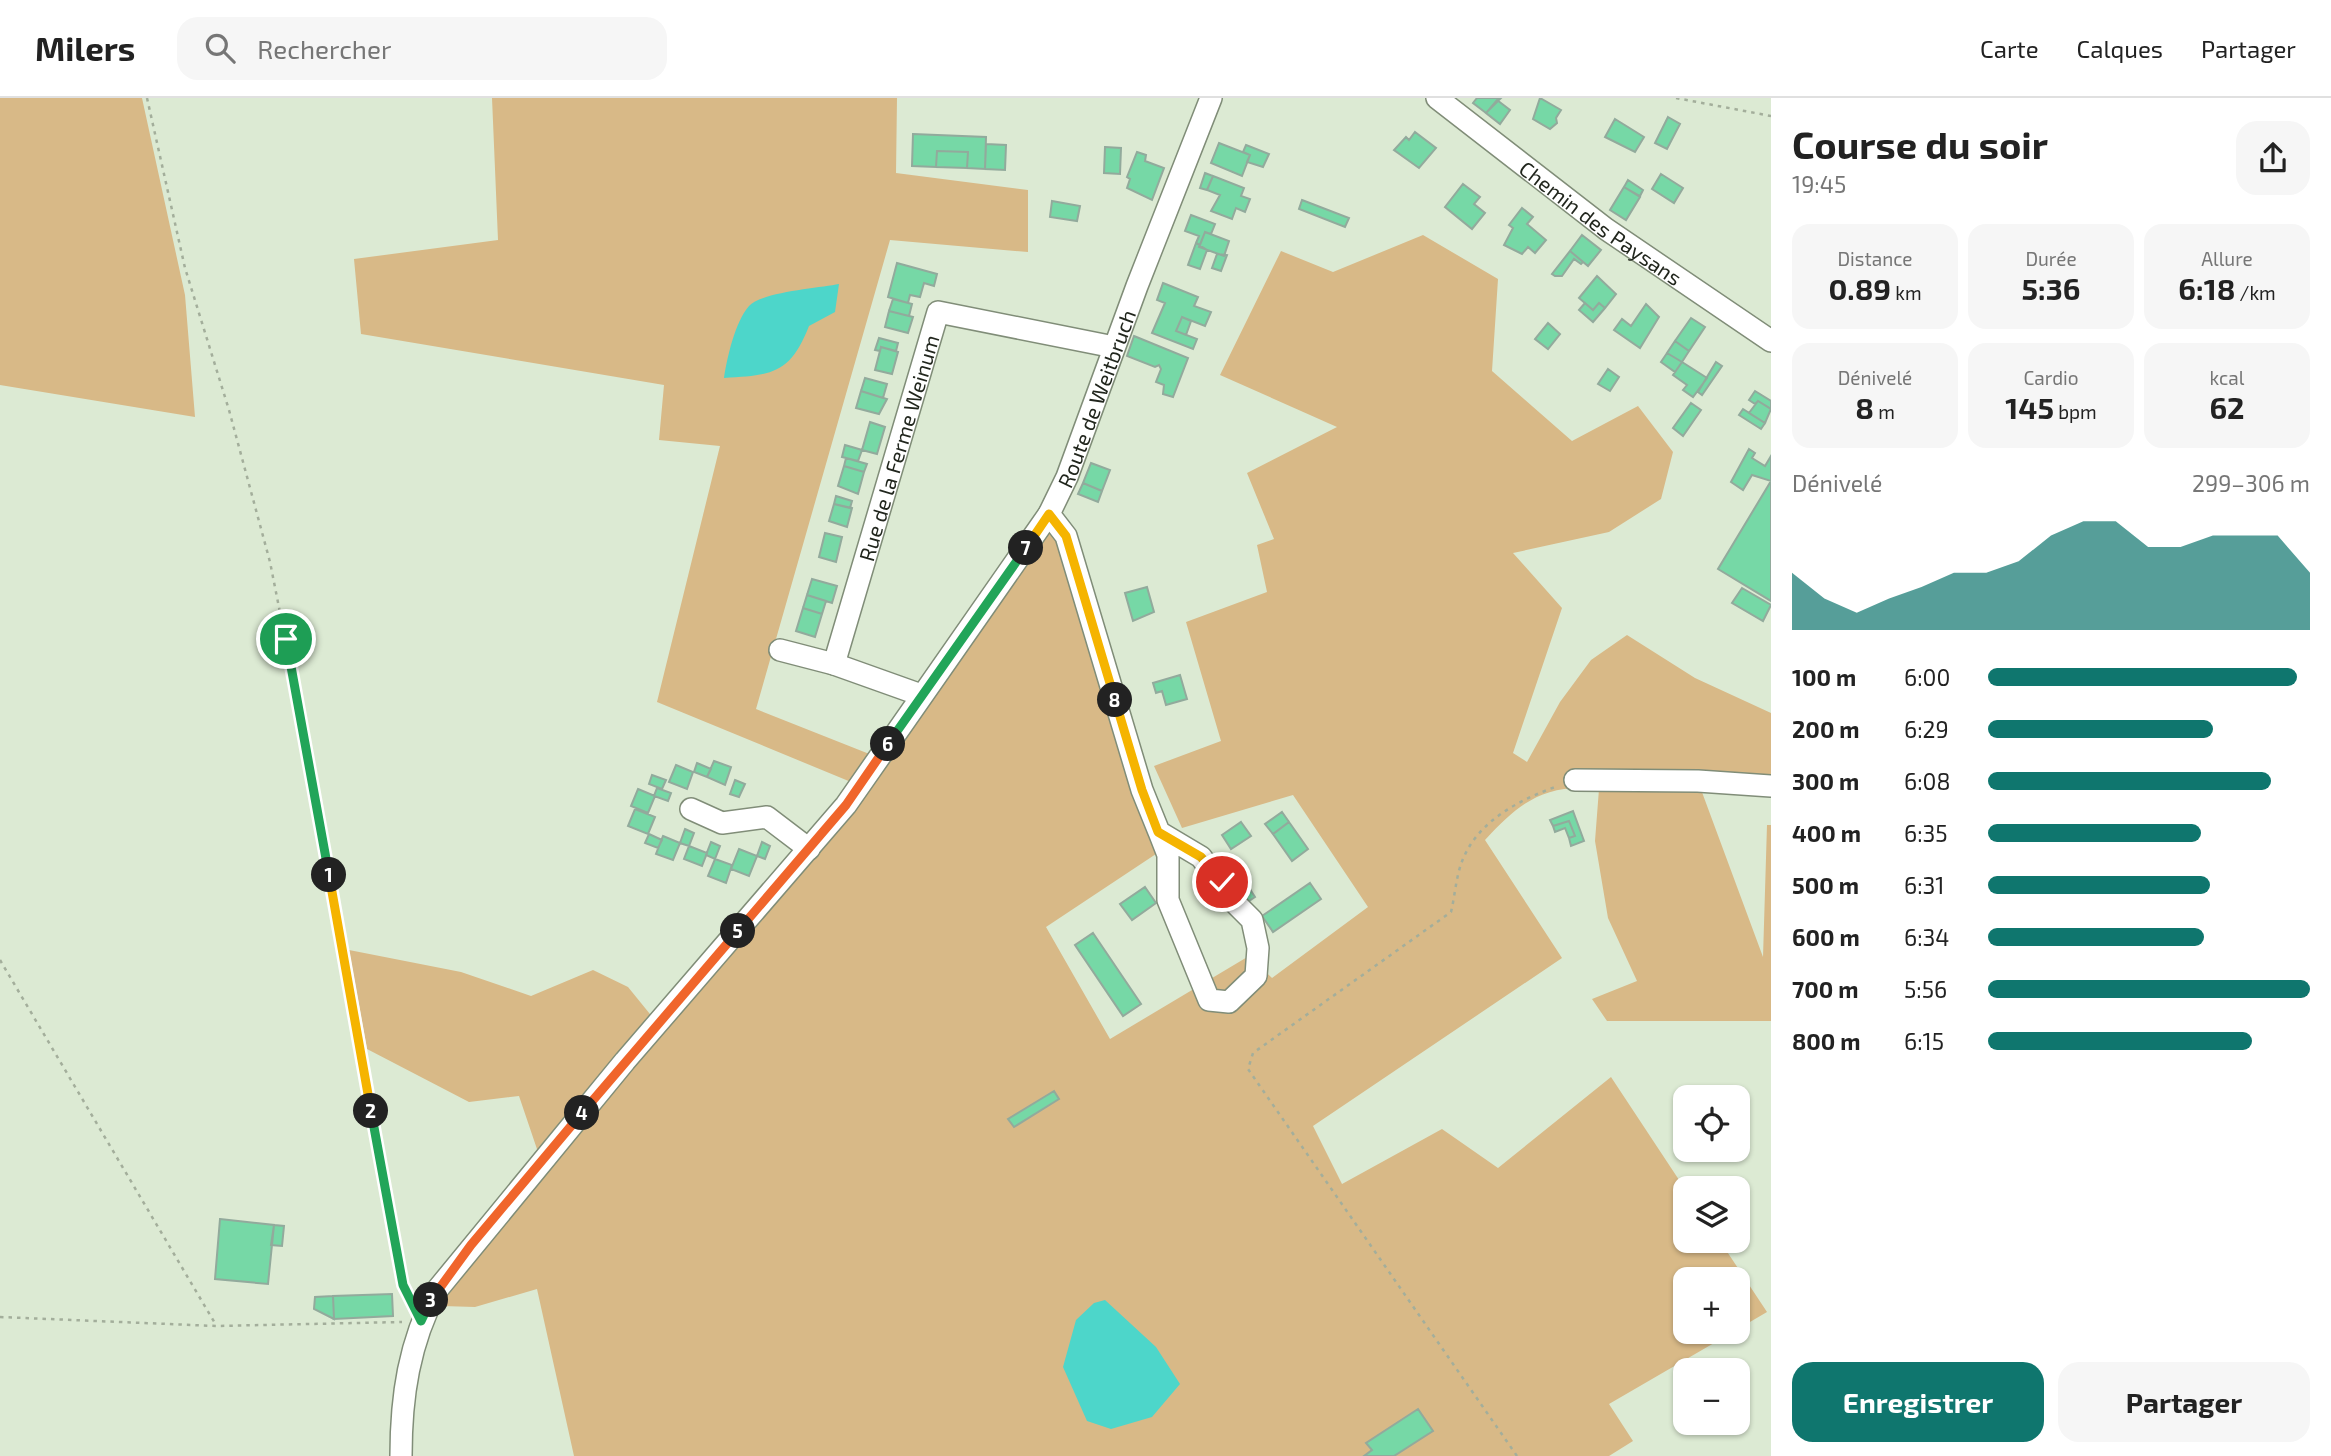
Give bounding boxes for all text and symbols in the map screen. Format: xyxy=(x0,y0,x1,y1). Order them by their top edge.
search box xyxy=(177,17,667,80)
text: Milers xyxy=(35,28,135,68)
icon: search xyxy=(201,29,239,67)
text: Rechercher xyxy=(257,33,391,64)
text: Carte xyxy=(1980,34,2039,63)
text: Calques xyxy=(2077,34,2163,63)
text: Partager xyxy=(2201,34,2296,63)
text: Course du soir xyxy=(1792,121,2048,167)
button: share xyxy=(2236,121,2310,195)
street label: Chemin des Paysans xyxy=(1515,155,1687,290)
text: 19:45 xyxy=(1792,170,1846,198)
text: Distance xyxy=(1837,247,1913,270)
text: Durée xyxy=(2025,247,2077,270)
text: Allure xyxy=(2201,247,2253,270)
text: 0.89 xyxy=(1828,270,1891,306)
text: 5:36 xyxy=(2022,270,2080,306)
text: 6:18 xyxy=(2178,270,2235,306)
text: km xyxy=(1891,281,1922,304)
text: /km xyxy=(2235,281,2276,304)
street label: Route de Weitbruch xyxy=(1051,306,1140,491)
street label: Rue de la Ferme Weinum xyxy=(853,331,943,564)
text: Dénivelé xyxy=(1838,366,1912,389)
text: Cardio xyxy=(2023,366,2079,389)
text: kcal xyxy=(2210,366,2244,389)
text: 8 xyxy=(1855,389,1874,425)
text: 145 xyxy=(2005,389,2054,425)
text: 62 xyxy=(2209,389,2245,425)
text: m xyxy=(1874,400,1895,423)
text: bpm xyxy=(2054,400,2097,423)
text: Dénivelé xyxy=(1792,469,1882,497)
text: 299–306 m xyxy=(2192,469,2310,497)
pin: 7 xyxy=(1009,531,1044,566)
text: 7 xyxy=(1020,536,1031,559)
pin xyxy=(256,609,316,669)
icon: arrive xyxy=(267,620,305,658)
text: 100 m xyxy=(1792,663,1856,691)
text: 6:00 xyxy=(1904,663,1950,691)
pin: 8 xyxy=(1098,682,1132,718)
text: 8 xyxy=(1109,688,1120,711)
text: 200 m xyxy=(1792,715,1860,743)
text: 6:29 xyxy=(1904,715,1949,743)
pin: 6 xyxy=(870,726,906,762)
text: 6 xyxy=(882,732,893,755)
text: 300 m xyxy=(1792,767,1859,795)
text: 6:08 xyxy=(1904,767,1950,795)
text: 400 m xyxy=(1792,819,1861,847)
text: 6:35 xyxy=(1904,819,1948,847)
pin xyxy=(1192,852,1252,912)
pin: 1 xyxy=(312,858,346,892)
text: 1 xyxy=(324,863,333,886)
icon: check xyxy=(1203,863,1241,901)
text: 500 m xyxy=(1792,871,1859,899)
text: 6:31 xyxy=(1904,871,1945,899)
pin: 5 xyxy=(720,914,756,948)
text: 5 xyxy=(732,919,743,942)
text: 600 m xyxy=(1792,923,1860,951)
text: 6:34 xyxy=(1904,923,1950,951)
text: 700 m xyxy=(1792,975,1858,1003)
text: 5:56 xyxy=(1904,975,1947,1003)
text: 800 m xyxy=(1792,1027,1861,1055)
text: 6:15 xyxy=(1904,1027,1944,1055)
map controls xyxy=(1673,1085,1750,1435)
button: locate xyxy=(1673,1085,1750,1162)
pin: 2 xyxy=(354,1094,388,1128)
pin: 4 xyxy=(564,1096,600,1130)
text: 2 xyxy=(365,1099,376,1122)
text: 4 xyxy=(575,1101,588,1124)
button: layers xyxy=(1673,1176,1750,1253)
button: + xyxy=(1673,1267,1750,1344)
pin: 3 xyxy=(414,1282,448,1318)
text: 3 xyxy=(425,1288,436,1311)
button: − xyxy=(1673,1358,1750,1435)
button: Enregistrer xyxy=(1792,1362,2044,1442)
button: Partager xyxy=(2058,1362,2310,1442)

